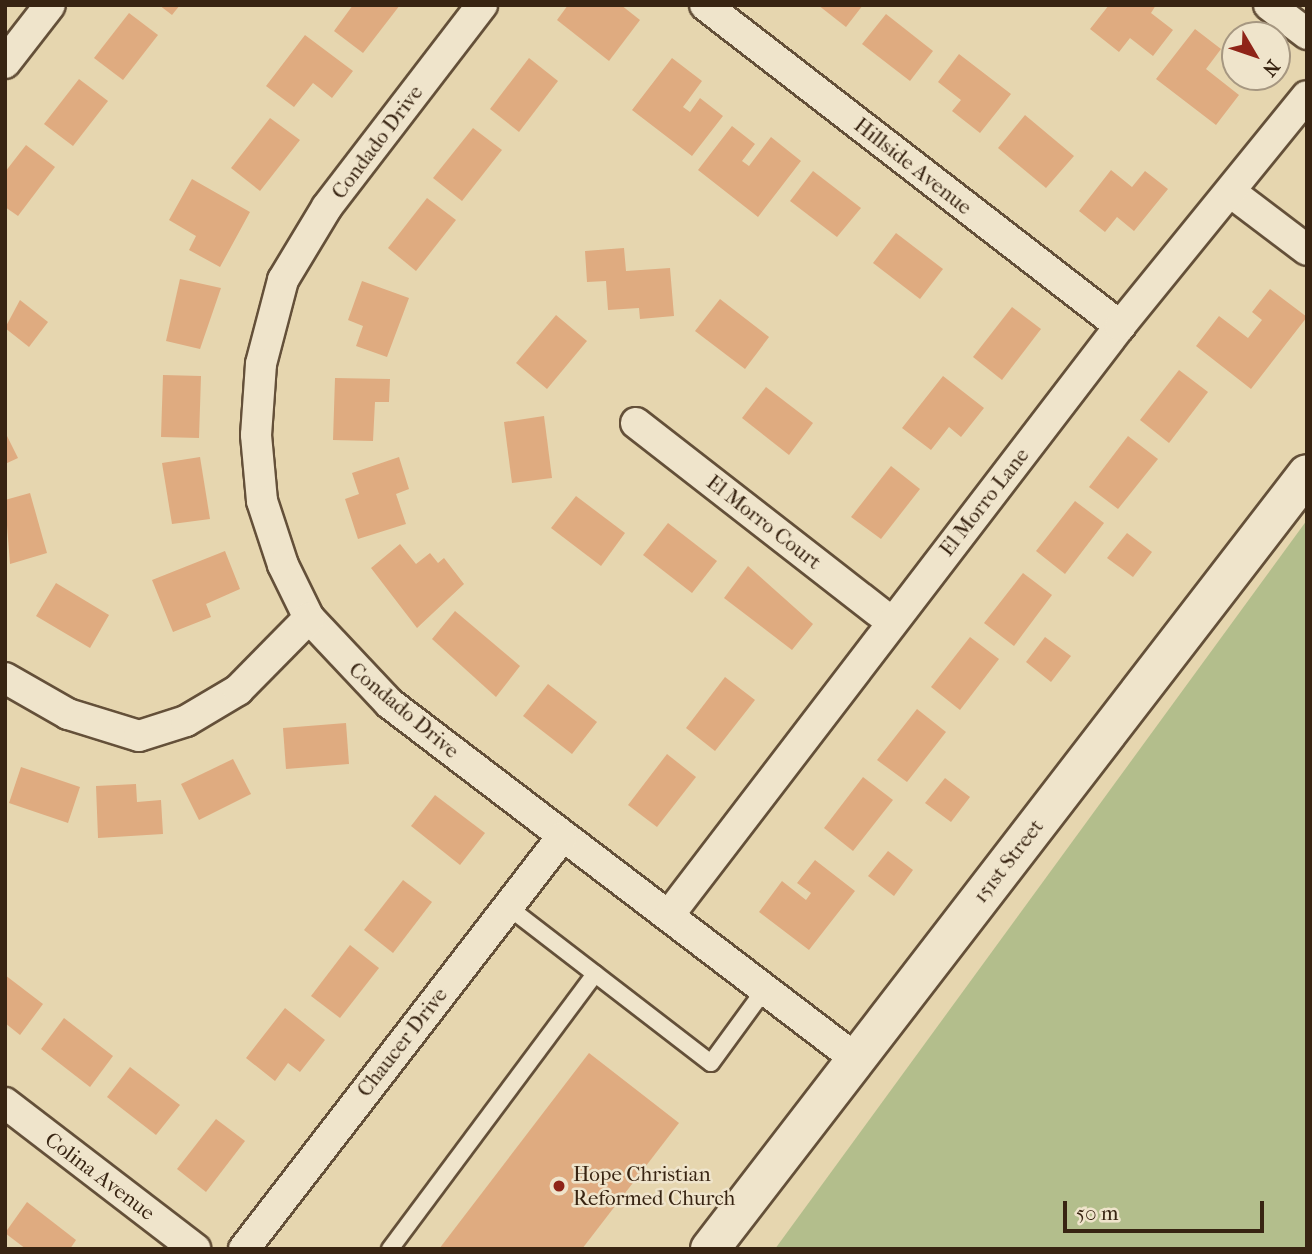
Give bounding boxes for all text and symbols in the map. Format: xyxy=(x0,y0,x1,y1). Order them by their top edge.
north arrow xyxy=(1221,21,1291,91)
text: N xyxy=(1258,55,1284,80)
street label: Condado Drive xyxy=(326,80,428,204)
street label: Hillside Avenue xyxy=(849,112,977,220)
street label: El Morro Lane xyxy=(934,443,1034,561)
street label: El Morro Court xyxy=(702,469,826,575)
street label: Condado Drive xyxy=(344,657,464,763)
street label: 151st Street xyxy=(968,814,1048,908)
street label: Chaucer Drive xyxy=(352,982,452,1102)
street label: Colina Avenue xyxy=(40,1127,160,1225)
place label: Hope Christian Reformed Church xyxy=(573,1161,735,1211)
marker: Hope Christian Reformed Church xyxy=(551,1178,567,1194)
scale bar xyxy=(1067,1188,1268,1232)
text: 50 m xyxy=(1076,1201,1119,1225)

